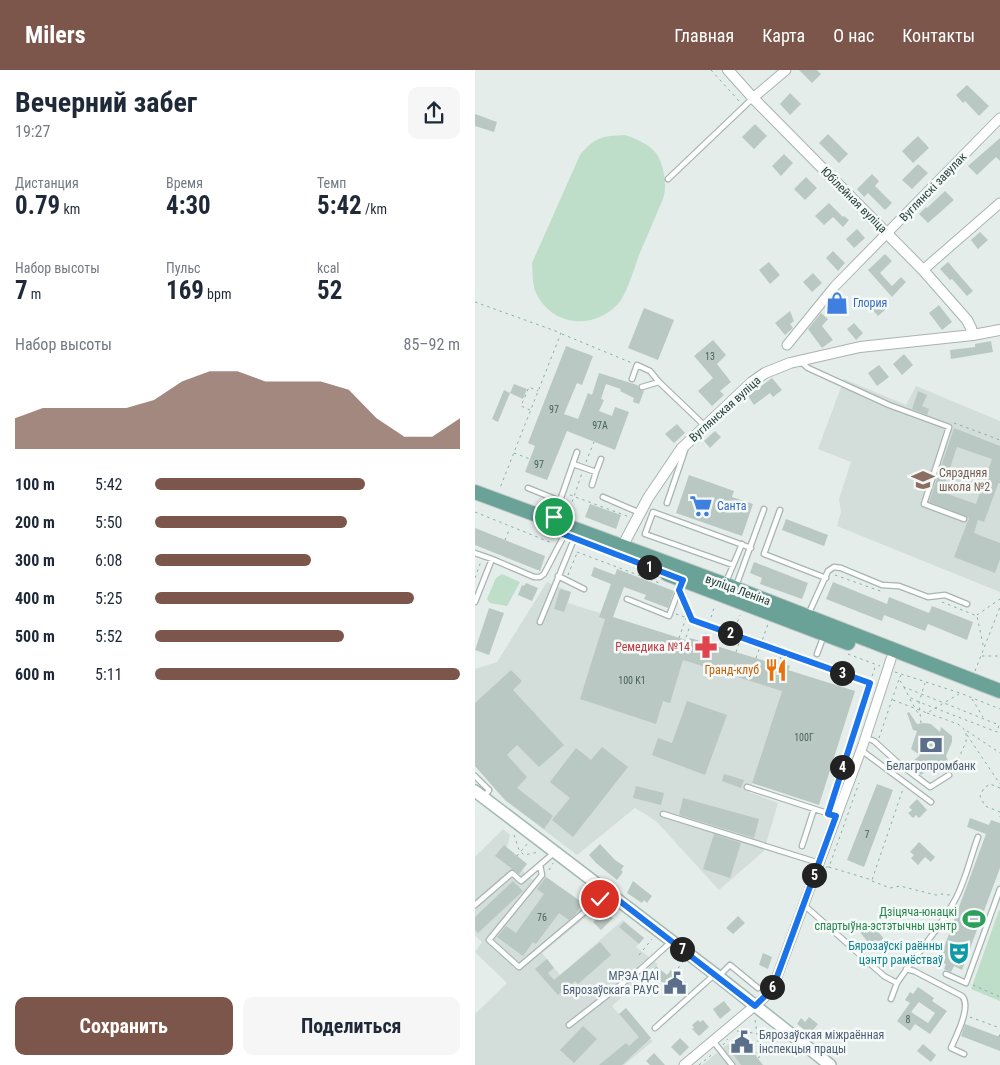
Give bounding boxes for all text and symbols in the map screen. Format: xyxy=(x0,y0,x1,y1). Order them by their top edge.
text: Milers xyxy=(25,21,86,49)
text: Главная xyxy=(674,25,734,46)
text: Карта xyxy=(762,25,805,46)
text: О нас xyxy=(833,25,874,46)
text: Контакты xyxy=(902,25,975,46)
text: Вечерний забег xyxy=(15,86,197,119)
button: share xyxy=(408,87,460,139)
text: 19:27 xyxy=(15,122,50,141)
street label: Вуглянскі завулак xyxy=(897,150,969,224)
street label: Юбілейная вуліца xyxy=(818,164,890,236)
text: Дистанция xyxy=(15,175,79,191)
text: Время xyxy=(166,175,203,191)
text: Темп xyxy=(317,175,346,191)
text: 0.79 xyxy=(15,191,60,220)
text: 4:30 xyxy=(166,191,211,220)
text: 5:42 xyxy=(317,191,362,220)
text: km xyxy=(60,201,80,217)
text: /km xyxy=(362,201,387,217)
text: Набор высоты xyxy=(15,260,100,276)
text: Пульс xyxy=(166,260,201,276)
text: kcal xyxy=(317,260,340,276)
text: 7 xyxy=(15,276,28,305)
text: 169 xyxy=(166,276,204,305)
text: 52 xyxy=(317,276,342,305)
text: m xyxy=(28,286,41,302)
text: bpm xyxy=(204,286,231,302)
shop icon: Глория xyxy=(824,290,850,316)
place label: Глория xyxy=(853,296,887,310)
text: Набор высоты xyxy=(15,335,112,354)
text: 85–92 m xyxy=(404,335,460,354)
house number: 13 xyxy=(705,351,715,362)
street label: Вуглянская вуліца xyxy=(686,373,764,445)
house number: 97 xyxy=(549,404,559,415)
house number: 97А xyxy=(592,420,608,431)
house number: 97 xyxy=(534,459,544,470)
place label: Сярэдняя школа №2 xyxy=(939,466,990,494)
school or university icon: Сярэдняя школа №2 xyxy=(910,467,936,493)
text: 100 m xyxy=(15,475,55,494)
text: 5:42 xyxy=(95,475,122,494)
supermarket icon: Санта xyxy=(688,493,714,519)
pin xyxy=(533,496,575,538)
place label: Санта xyxy=(717,499,747,513)
icon: arrive xyxy=(540,503,568,531)
text: 200 m xyxy=(15,513,55,532)
text: 5:50 xyxy=(95,513,122,532)
text: 300 m xyxy=(15,551,55,570)
text: 6:08 xyxy=(95,551,122,570)
pin: 1 xyxy=(637,554,661,580)
text: 1 xyxy=(646,559,653,575)
street label: вуліца Леніна xyxy=(704,572,773,608)
text: 400 m xyxy=(15,589,55,608)
text: 5:25 xyxy=(95,589,122,608)
pin: 2 xyxy=(717,620,743,646)
text: 2 xyxy=(727,625,734,641)
text: 500 m xyxy=(15,627,55,646)
text: 5:52 xyxy=(95,627,122,646)
pharmacy icon: Ремедика №14 xyxy=(693,634,719,660)
place label: Ремедика №14 xyxy=(615,640,690,654)
restaurant icon: Гранд-клуб xyxy=(763,657,789,683)
pin: 3 xyxy=(829,660,855,686)
place label: Гранд-клуб xyxy=(704,663,759,677)
text: 600 m xyxy=(15,665,55,684)
text: 5:11 xyxy=(95,665,122,684)
text: 3 xyxy=(839,665,846,681)
house number: 100 K1 xyxy=(618,675,646,686)
house number: 100Г xyxy=(794,732,814,743)
bank icon: Белагропромбанк xyxy=(918,732,944,758)
pin: 4 xyxy=(829,754,855,780)
text: 4 xyxy=(839,759,846,775)
place label: Белагропромбанк xyxy=(886,759,976,773)
house number: 7 xyxy=(865,829,870,840)
pin: 5 xyxy=(801,862,827,888)
text: 5 xyxy=(811,867,818,883)
pin xyxy=(579,878,621,920)
icon: check xyxy=(586,885,614,913)
place label: Дзіцяча-юнацкі спартыўна-эстэтычны цэнтр xyxy=(814,905,957,933)
sports icon: Дзіцяча-юнацкі спартыўна-эстэтычны цэнтр xyxy=(961,906,987,932)
house number: 76 xyxy=(537,912,547,923)
pin: 7 xyxy=(669,936,695,962)
place label: Бярозаўскі раённы цэнтр рамёстваў xyxy=(848,939,943,967)
theatre icon: Бярозаўскі раённы цэнтр рамёстваў xyxy=(946,940,972,966)
text: 7 xyxy=(679,941,686,957)
place label: МРЭА ДАІ Бярозаўскага РАУС xyxy=(563,969,659,997)
public building icon: МРЭА ДАІ Бярозаўскага РАУС xyxy=(662,970,688,996)
pin: 6 xyxy=(759,974,785,1000)
text: 6 xyxy=(769,979,776,995)
button: Сохранить xyxy=(15,997,233,1055)
button: Поделиться xyxy=(243,997,460,1055)
house number: 8 xyxy=(906,1014,911,1025)
place label: Бярозаўская міжраённая інспекцыя працы xyxy=(759,1028,884,1056)
public building icon: Бярозаўская міжраённая інспекцыя працы xyxy=(729,1029,755,1055)

